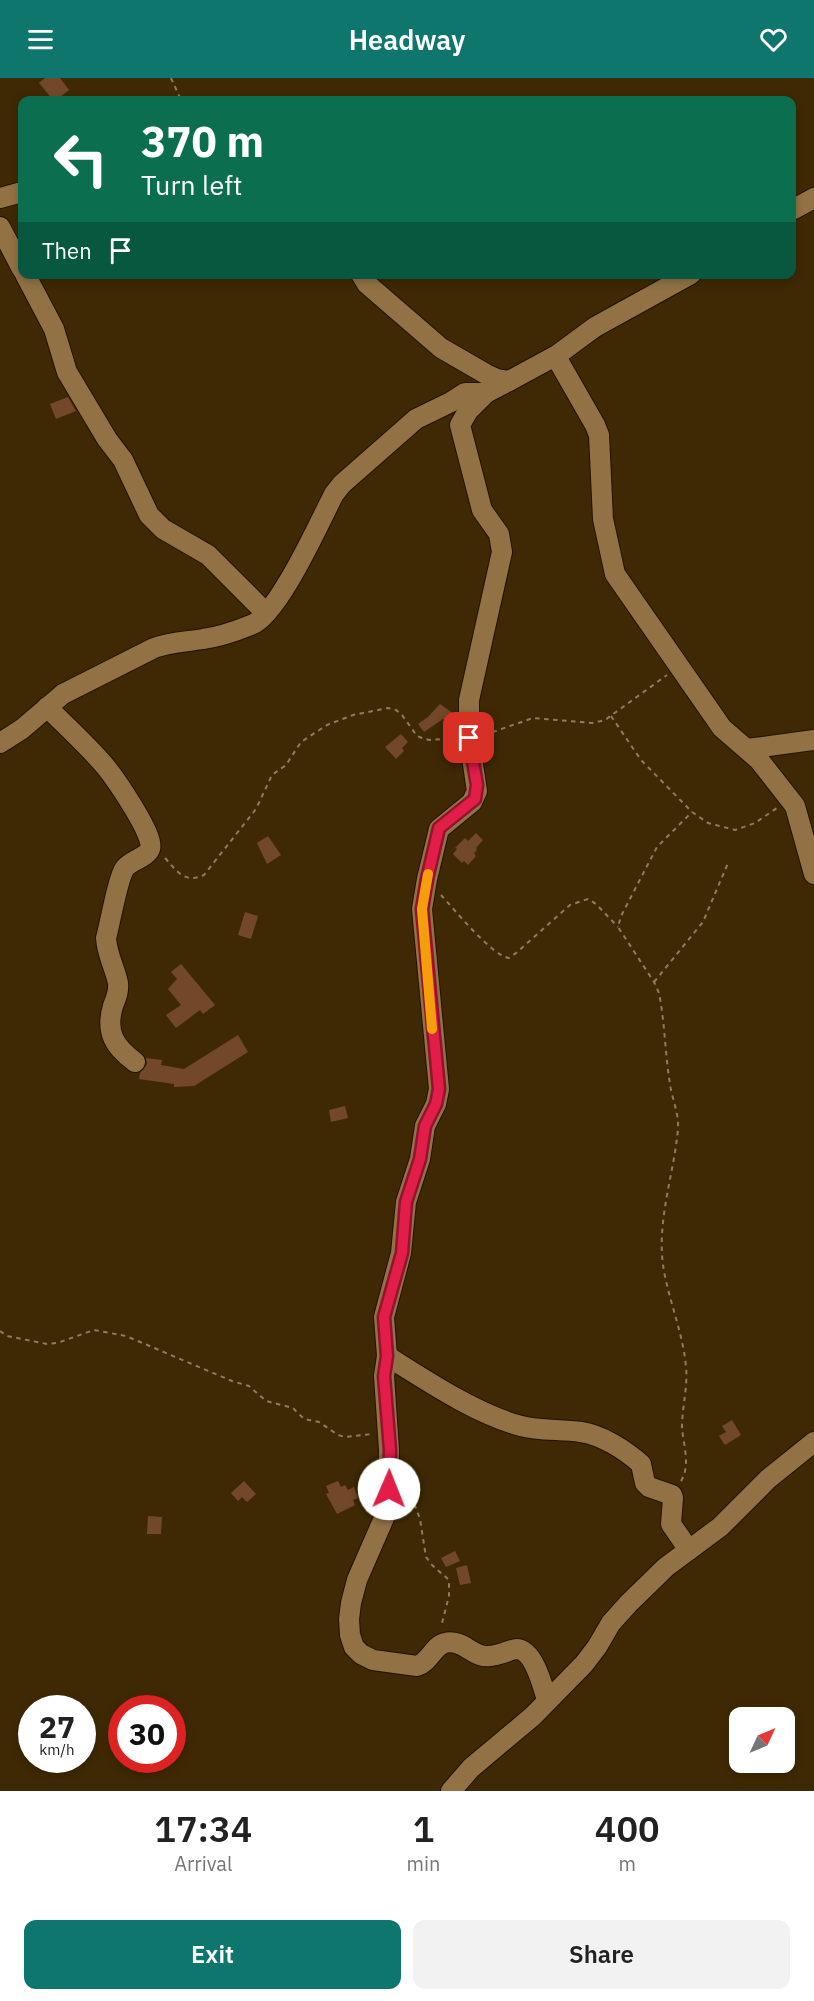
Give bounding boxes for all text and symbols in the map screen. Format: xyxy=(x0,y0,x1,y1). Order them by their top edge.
text: Headway xyxy=(349,22,465,57)
icon: menu xyxy=(24,23,57,56)
icon: heart xyxy=(757,23,790,56)
text: 370 m xyxy=(141,114,264,169)
icon: left xyxy=(42,120,120,198)
text: Turn left xyxy=(141,167,242,202)
icon: arrive xyxy=(104,234,137,267)
text: Then xyxy=(42,236,92,265)
pin xyxy=(443,712,494,763)
icon: arrive xyxy=(452,721,485,754)
position arrow xyxy=(357,1457,421,1521)
speed limit sign: 30 xyxy=(108,1695,186,1773)
text: 27 xyxy=(39,1707,75,1746)
north arrow xyxy=(729,1707,795,1773)
map controls xyxy=(729,1707,795,1773)
text: km/h xyxy=(39,1740,75,1759)
text: 17:34 xyxy=(154,1805,252,1852)
text: 1 xyxy=(413,1805,434,1852)
text: 400 xyxy=(595,1805,660,1852)
text: Arrival xyxy=(174,1850,232,1877)
text: min xyxy=(407,1850,440,1877)
text: m xyxy=(618,1850,636,1877)
button: Exit xyxy=(24,1920,401,1989)
button: Share xyxy=(413,1920,790,1989)

